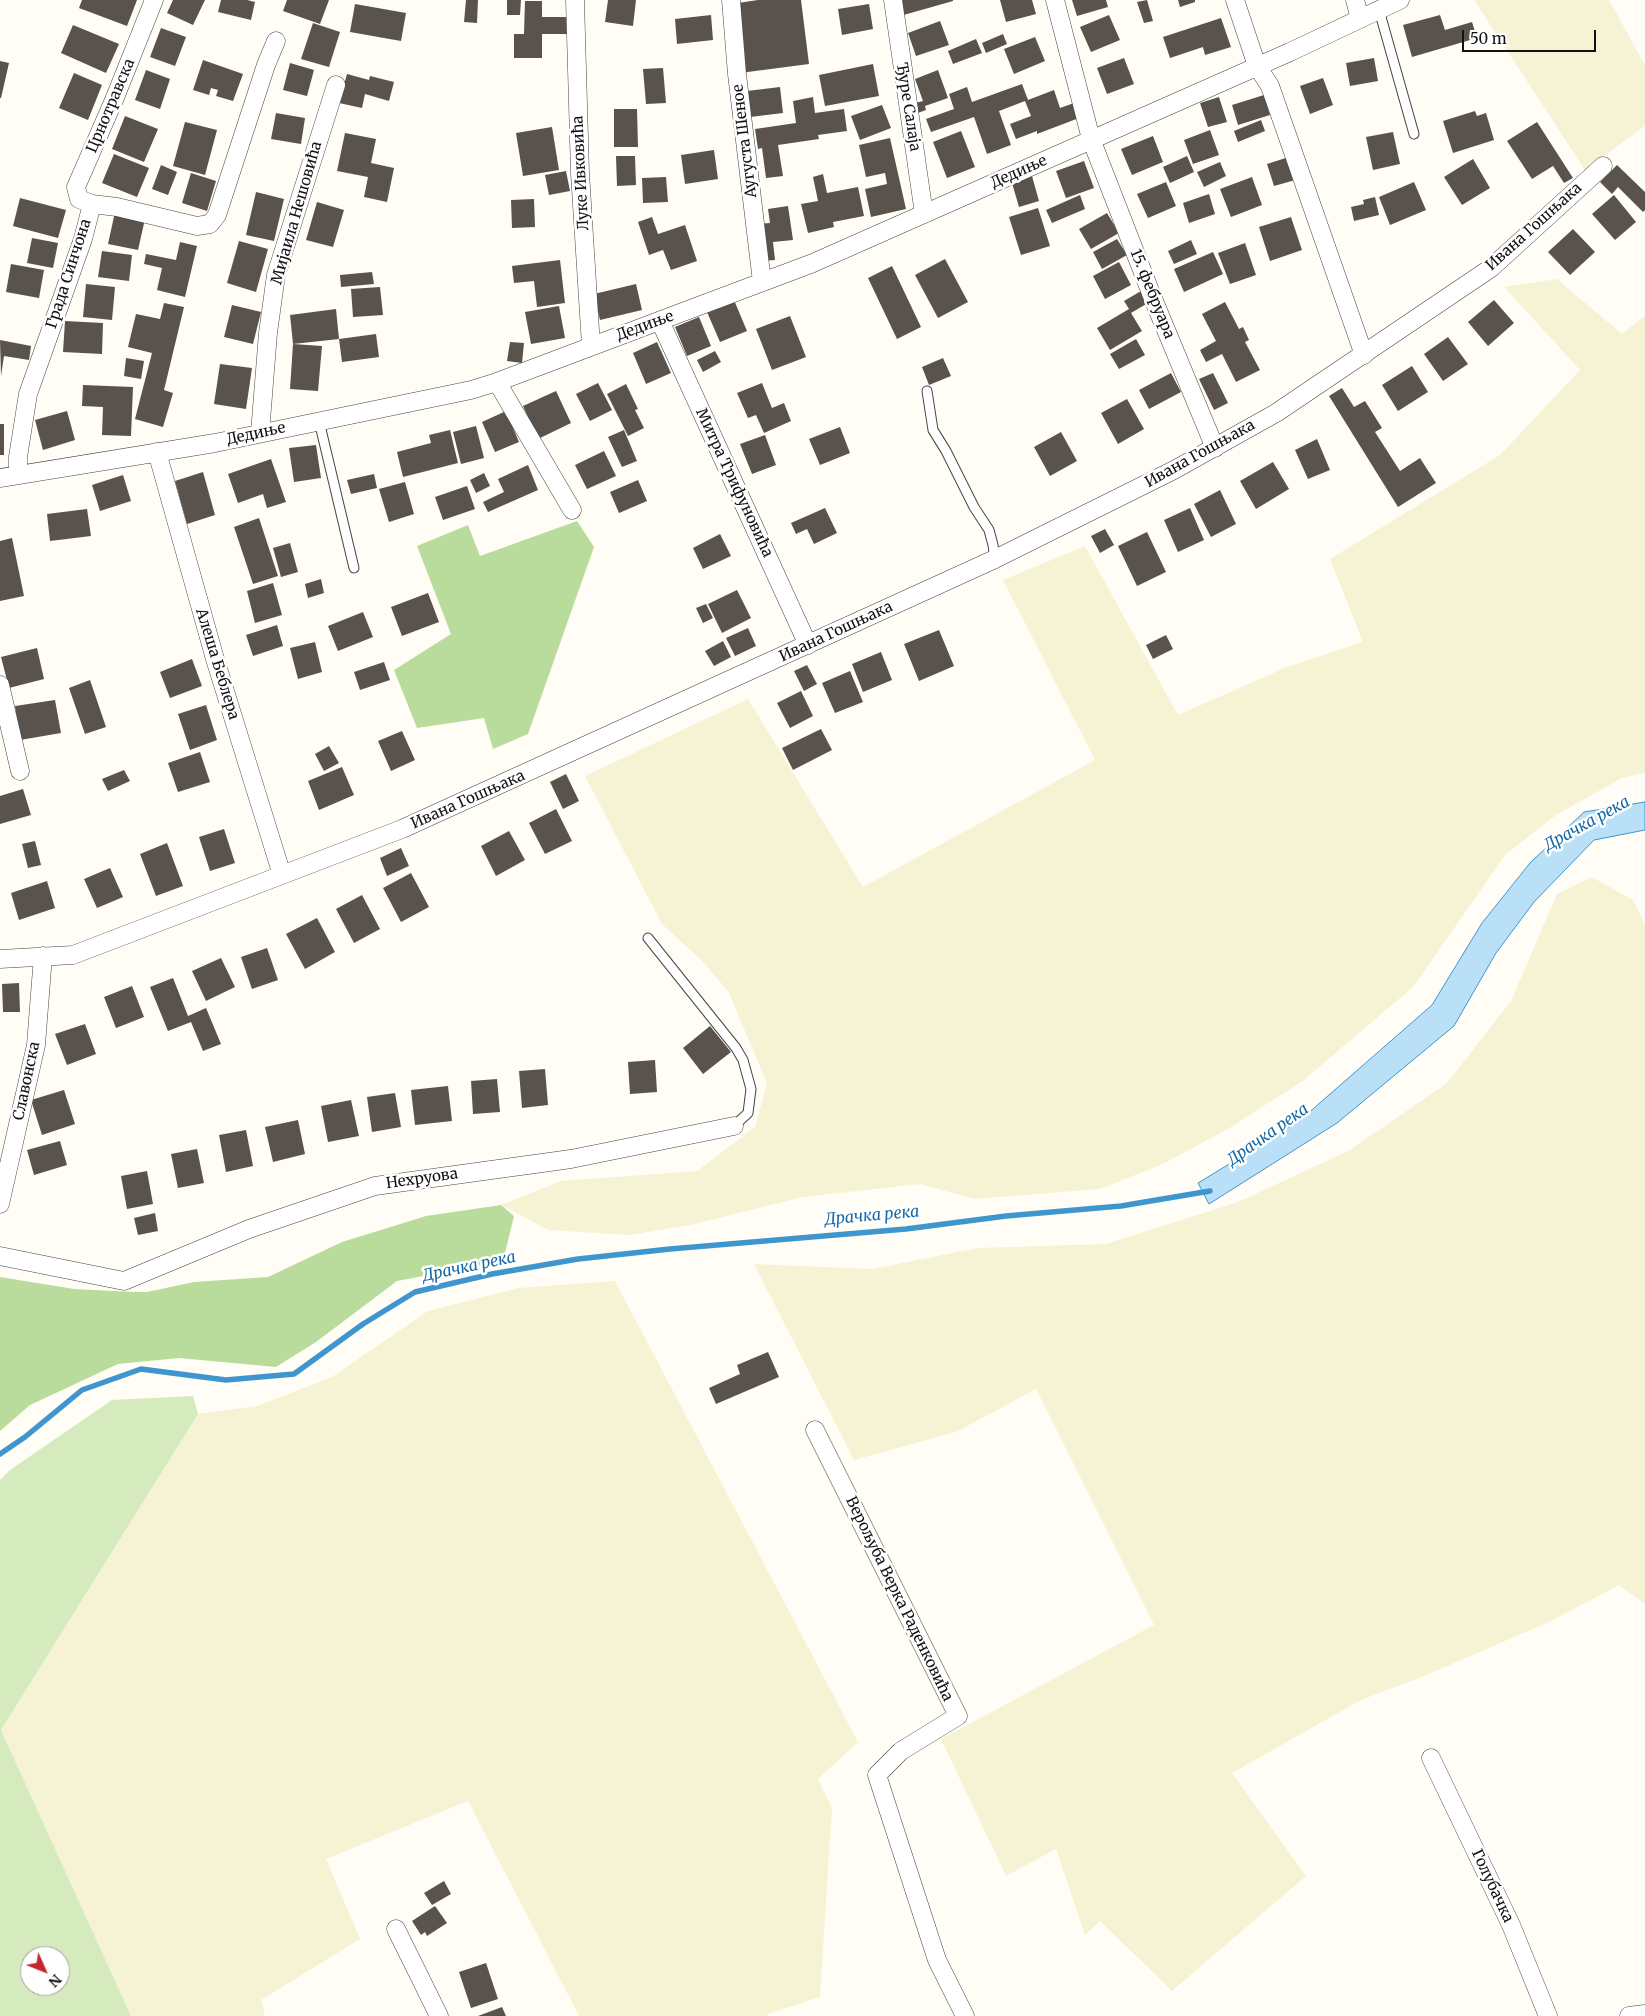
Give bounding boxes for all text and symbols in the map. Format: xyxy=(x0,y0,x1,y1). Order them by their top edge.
scale bar xyxy=(1465,20,1599,52)
text: 50 m xyxy=(1470,29,1507,48)
street label: Црнотравска xyxy=(83,56,139,156)
street label: Ђуре Салаја xyxy=(892,61,924,153)
street label: Аугуста Шеное xyxy=(729,83,761,199)
street label: Луке Ивковића xyxy=(569,115,593,231)
street label: Мијаила Нешовића xyxy=(268,139,326,287)
street label: Дедиње xyxy=(988,152,1050,192)
street label: Ивана Гошњака xyxy=(1482,179,1586,275)
street label: Града Синчона xyxy=(43,217,95,331)
street label: 15. фебруара xyxy=(1126,247,1178,341)
street label: Дедиње xyxy=(614,307,676,345)
street label: Митра Трифуновића xyxy=(692,406,776,560)
street label: Ивана Гошњака xyxy=(1142,416,1258,492)
street label: Дедиње xyxy=(225,419,287,449)
street label: Ивана Гошњака xyxy=(777,598,895,666)
street label: Алеша Беблера xyxy=(192,606,242,722)
street label: Ивана Гошњака xyxy=(408,767,528,833)
water label: Драчка река xyxy=(1541,793,1633,855)
street label: Славонска xyxy=(10,1040,44,1122)
water label: Драчка река xyxy=(1224,1100,1312,1170)
street label: Нехруова xyxy=(385,1165,459,1193)
water label: Драчка река xyxy=(824,1202,920,1230)
water label: Драчка река xyxy=(421,1248,517,1286)
street label: Верољуба Верка Раденковића xyxy=(841,1494,957,1704)
street label: Голубачка xyxy=(1467,1846,1517,1926)
north arrow xyxy=(20,1946,70,1996)
text: N xyxy=(45,1970,65,1991)

